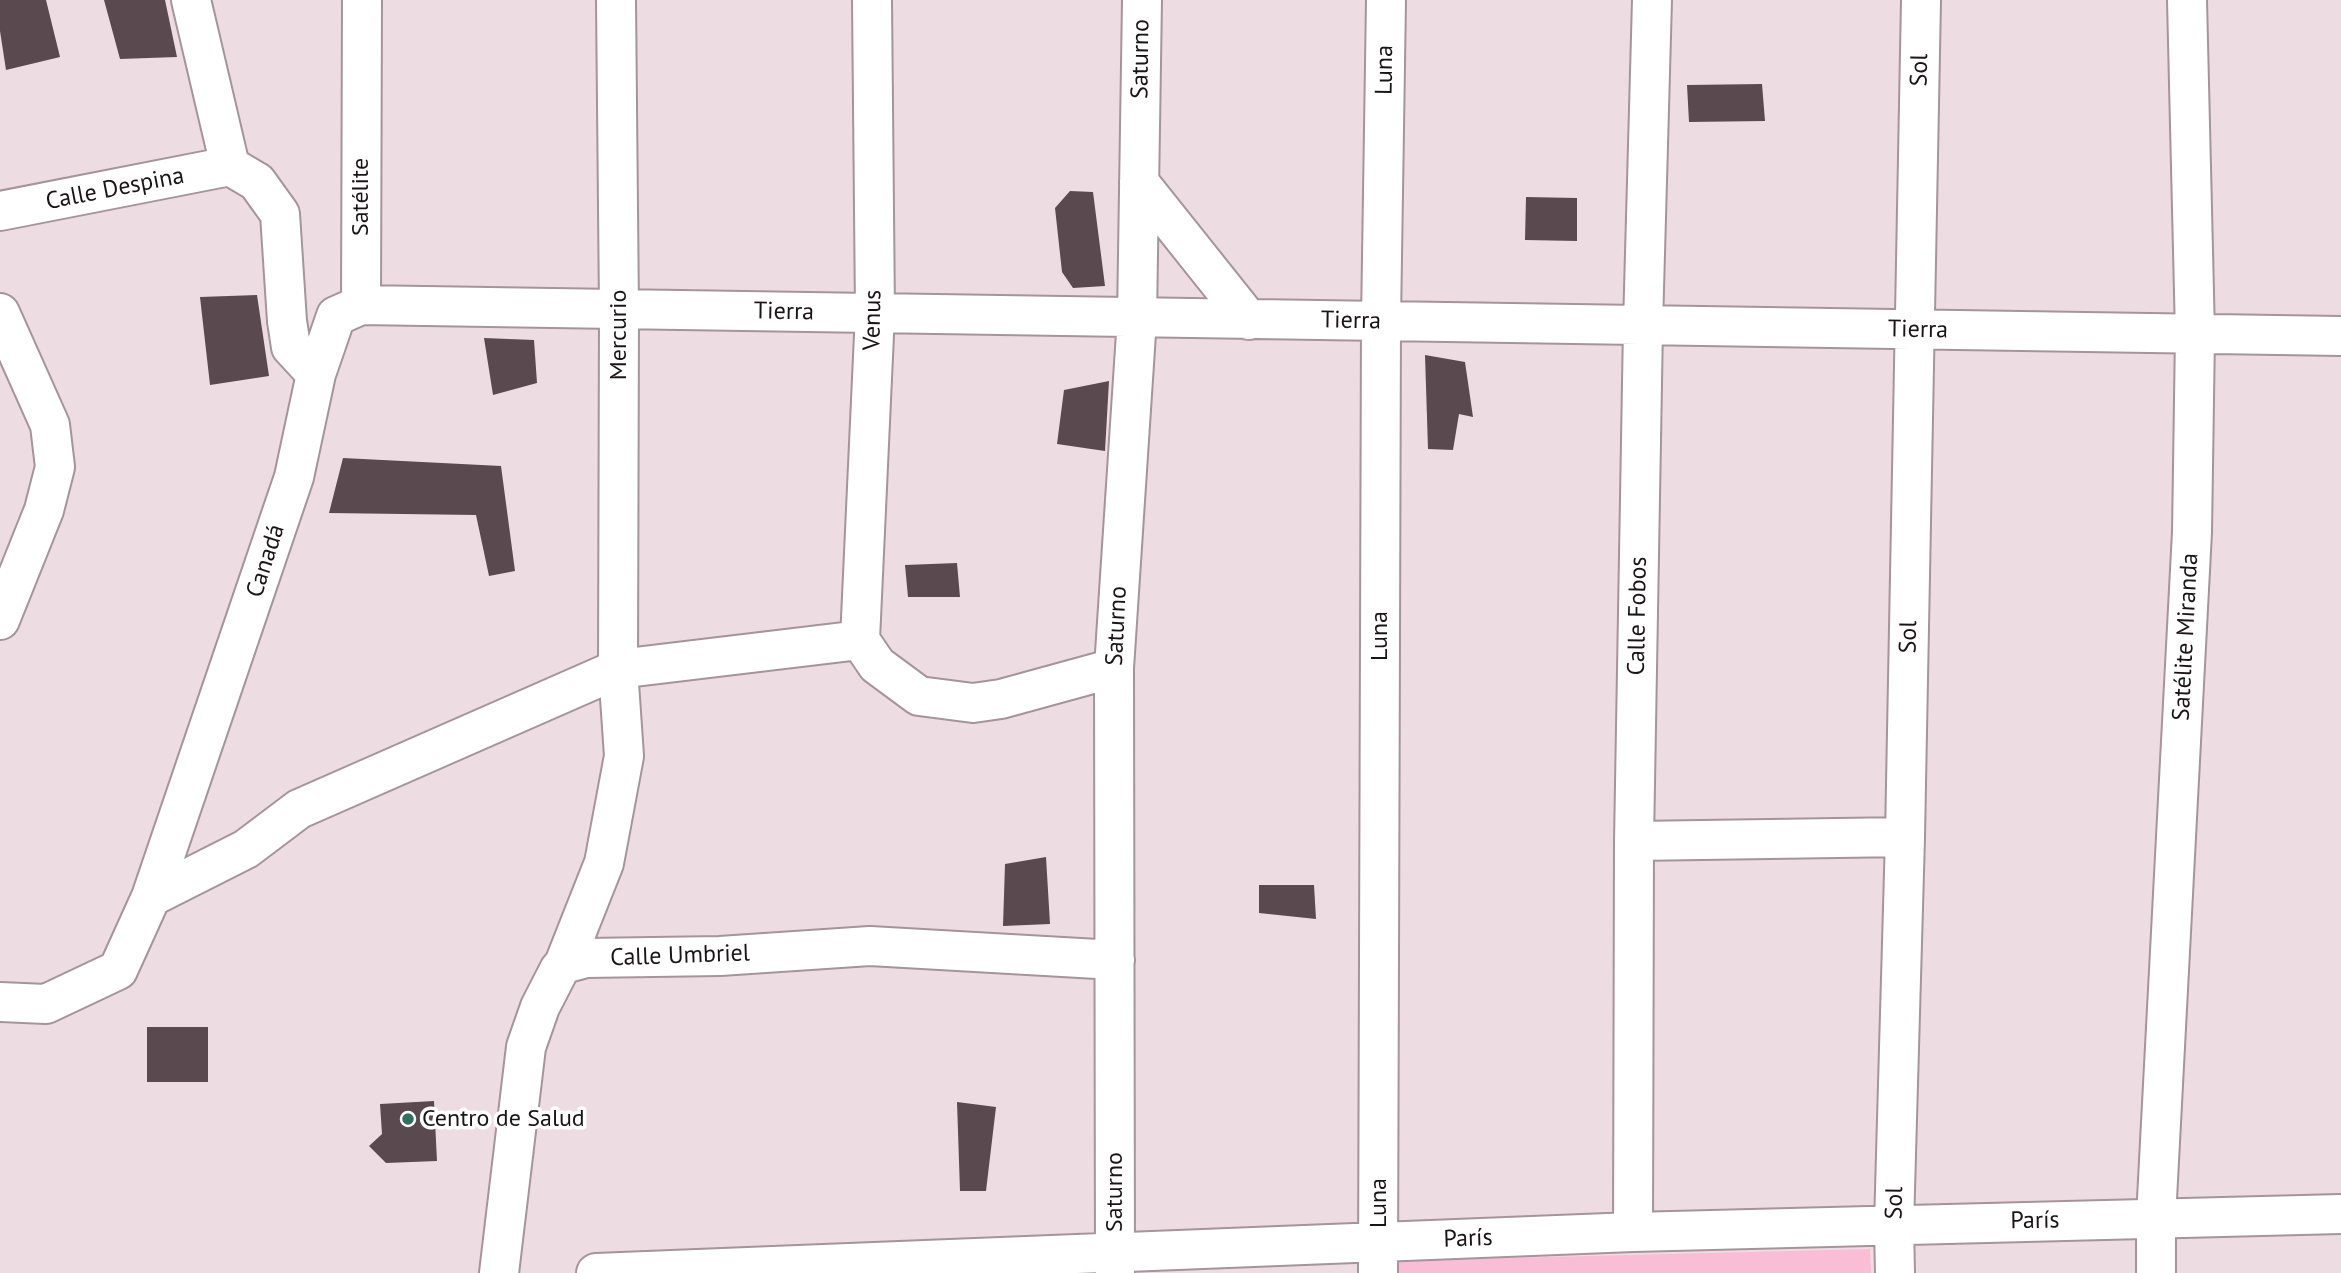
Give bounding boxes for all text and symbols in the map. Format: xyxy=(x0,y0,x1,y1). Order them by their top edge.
street label: Saturno xyxy=(1126,19,1156,99)
street label: Luna xyxy=(1370,45,1400,95)
street label: Sol xyxy=(1905,53,1935,87)
street label: Satélite xyxy=(347,158,375,236)
street label: Calle Despina xyxy=(43,161,187,217)
street label: Venus xyxy=(858,289,888,351)
street label: Mercurio xyxy=(605,290,633,380)
street label: Tierra xyxy=(754,297,814,327)
street label: Tierra xyxy=(1321,306,1381,336)
street label: Tierra xyxy=(1888,315,1948,345)
street label: Canadá xyxy=(241,521,291,601)
street label: Satélite Miranda xyxy=(2167,552,2205,722)
street label: Calle Fobos xyxy=(1623,556,1653,676)
street label: Saturno xyxy=(1101,585,1133,667)
street label: Luna xyxy=(1366,611,1394,661)
street label: Sol xyxy=(1894,620,1924,654)
street label: Calle Umbriel xyxy=(610,939,750,973)
place label: Centro de Salud xyxy=(422,1105,585,1133)
marker: Centro de Salud xyxy=(400,1111,416,1127)
street label: Saturno xyxy=(1101,1152,1129,1232)
street label: Luna xyxy=(1365,1178,1393,1228)
street label: Sol xyxy=(1880,1186,1910,1220)
street label: París xyxy=(2010,1206,2060,1236)
street label: París xyxy=(1443,1224,1493,1254)

